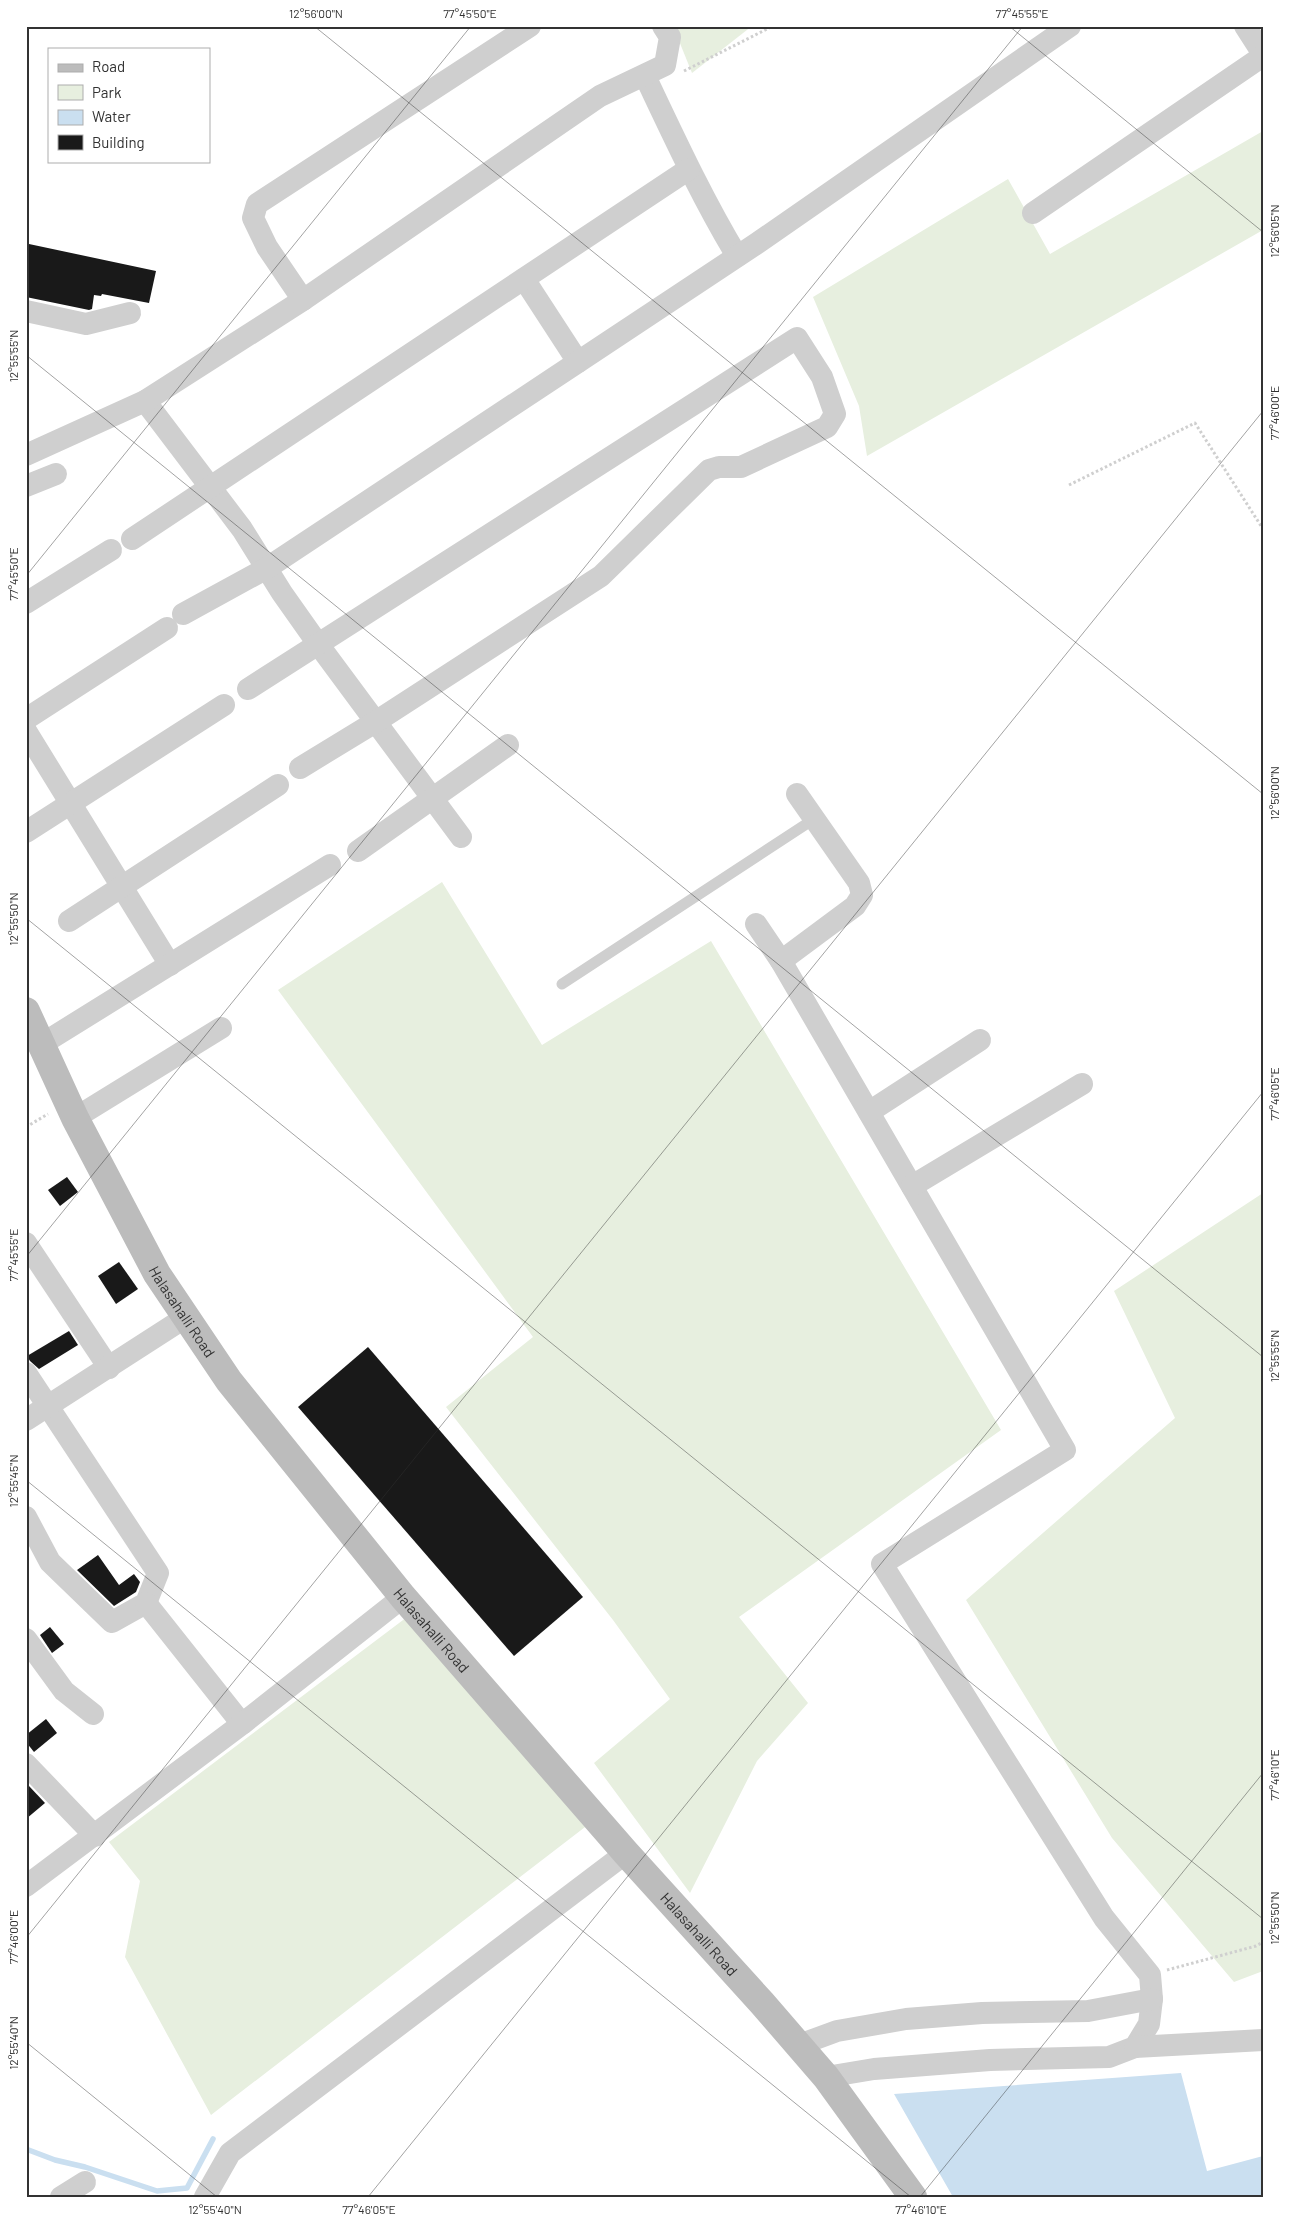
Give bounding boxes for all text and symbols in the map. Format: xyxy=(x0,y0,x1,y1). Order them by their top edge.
text: 12°56'00"N xyxy=(289,6,343,20)
text: 77°45'50"E xyxy=(443,6,497,20)
text: 77°45'55"E xyxy=(995,6,1049,20)
legend xyxy=(48,48,210,162)
text: Road xyxy=(92,57,125,75)
text: Park xyxy=(92,83,122,101)
text: Water xyxy=(92,107,131,125)
text: Building xyxy=(92,133,145,151)
text: 12°56'05"N xyxy=(1267,204,1281,258)
text: 12°55'55"N xyxy=(6,330,20,382)
text: 77°46'00"E xyxy=(1267,386,1281,440)
text: 77°45'50"E xyxy=(6,547,20,601)
text: 12°56'00"N xyxy=(1267,766,1281,820)
text: 12°55'50"N xyxy=(6,892,20,946)
text: 77°46'05"E xyxy=(1267,1067,1281,1121)
text: 77°45'55"E xyxy=(6,1228,20,1282)
street label: Halasahalli Road xyxy=(145,1263,219,1360)
text: 12°55'55"N xyxy=(1267,1330,1281,1382)
text: 12°55'45"N xyxy=(6,1454,20,1508)
street label: Halasahalli Road xyxy=(390,1584,473,1676)
text: 77°46'10"E xyxy=(1267,1749,1281,1801)
street label: Halasahalli Road xyxy=(657,1889,742,1979)
text: 12°55'50"N xyxy=(1267,1891,1281,1945)
text: 77°46'00"E xyxy=(6,1910,20,1964)
text: 12°55'40"N xyxy=(6,2016,20,2070)
text: 12°55'40"N xyxy=(188,2202,242,2216)
text: 77°46'05"E xyxy=(342,2202,396,2216)
text: 77°46'10"E xyxy=(895,2202,947,2216)

